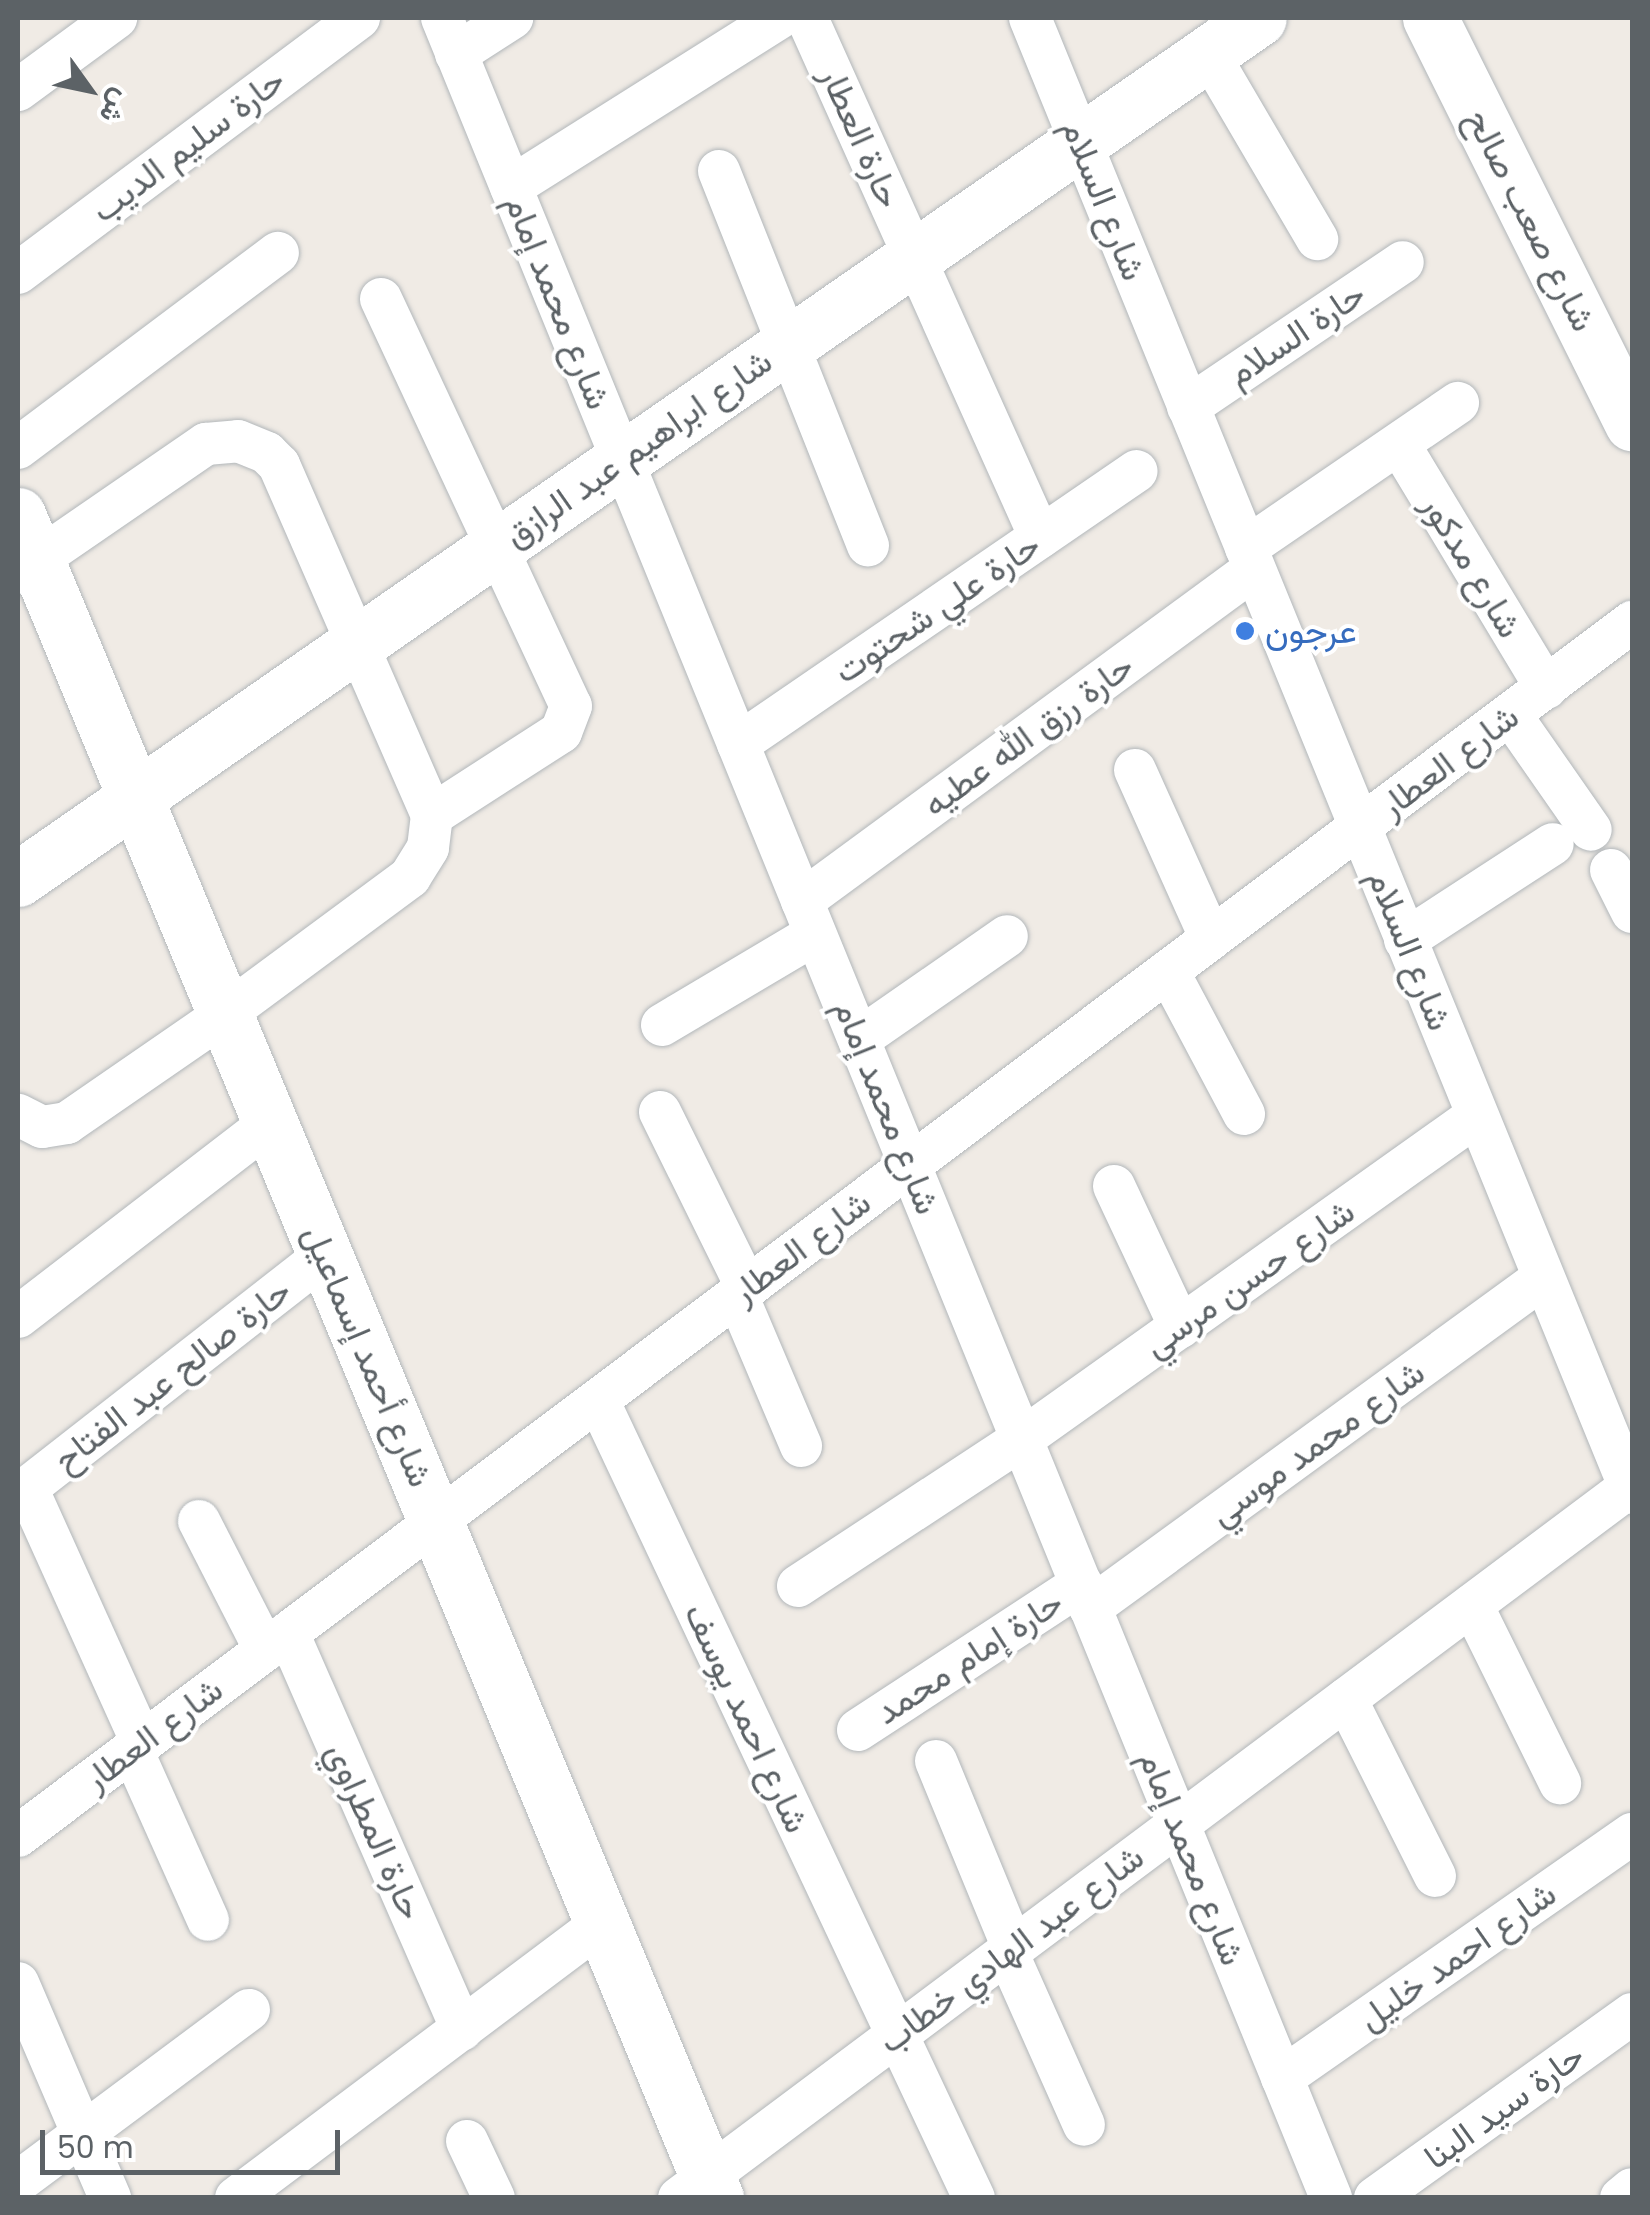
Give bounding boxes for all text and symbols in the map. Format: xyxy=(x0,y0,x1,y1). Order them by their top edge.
north arrow xyxy=(40,40,140,140)
street label: حارة سليم الديب xyxy=(83,59,293,231)
street label: حارة العطار xyxy=(811,60,911,214)
text: ش xyxy=(90,82,141,131)
street label: شارع صعب صالح xyxy=(1457,102,1605,338)
street label: شارع السلام xyxy=(1053,114,1155,286)
street label: شارع محمد إمام xyxy=(496,189,620,415)
street label: حارة السلام xyxy=(1219,273,1373,395)
street label: شارع ابراهيم عبد الرازق xyxy=(496,340,780,556)
street label: شارع مدكور xyxy=(1413,487,1531,645)
street label: حارة علي شحتوت xyxy=(826,524,1048,692)
place label: عرجون xyxy=(1265,610,1357,652)
marker: عرجون xyxy=(1234,620,1256,642)
street label: حارة رزق الله عطيه xyxy=(915,645,1141,825)
street label: شارع العطار xyxy=(1371,695,1527,827)
street label: شارع السلام xyxy=(1359,864,1461,1036)
street label: شارع محمد إمام xyxy=(825,994,949,1220)
street label: شارع العطار xyxy=(723,1181,879,1313)
street label: شارع حسن مرسي xyxy=(1136,1190,1362,1366)
street label: شارع أحمد إسماعيل xyxy=(294,1219,442,1493)
street label: حارة صالح عبد الفتاح xyxy=(45,1269,299,1481)
street label: شارع محمد موسي xyxy=(1202,1351,1432,1535)
street label: حارة إمام محمد xyxy=(867,1581,1071,1733)
street label: شارع احمد يوسف xyxy=(676,1597,818,1839)
street label: شارع العطار xyxy=(75,1668,231,1800)
street label: حارة المطراوي xyxy=(317,1736,433,1926)
street label: شارع محمد إمام xyxy=(1130,1745,1254,1971)
street label: شارع عبد الهادي خطاب xyxy=(870,1836,1152,2062)
street label: شارع احمد خليل xyxy=(1350,1872,1564,2040)
street label: حارة سيد البنا xyxy=(1416,2034,1592,2178)
scale bar xyxy=(45,2110,345,2172)
text: 50 m xyxy=(57,2126,134,2169)

